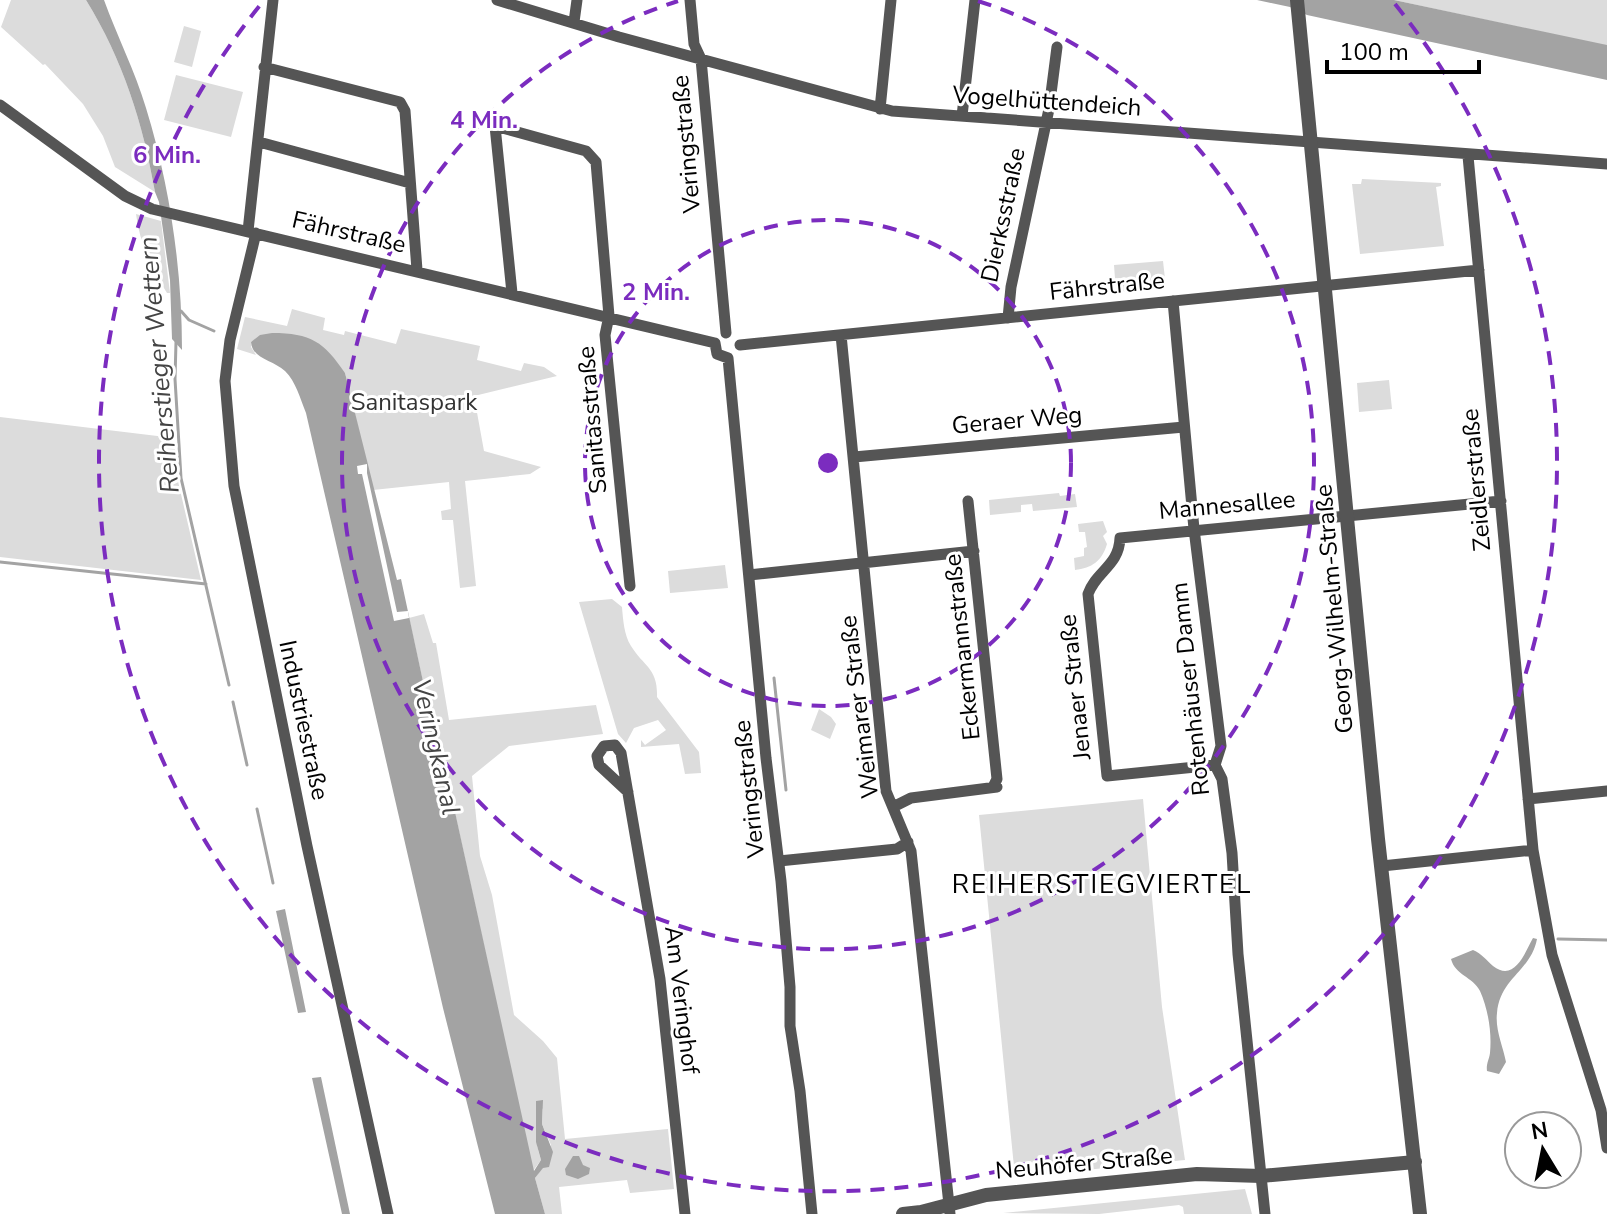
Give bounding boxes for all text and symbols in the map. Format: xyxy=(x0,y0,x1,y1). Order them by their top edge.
scale bar xyxy=(1327,24,1479,74)
text: 100 m xyxy=(1339,36,1409,68)
street label: Veringstraße xyxy=(664,74,708,215)
street label: Vogelhüttendeich xyxy=(950,78,1143,124)
text: 4 Min. xyxy=(450,104,518,136)
text: 6 Min. xyxy=(133,139,201,171)
street label: Dierksstraße xyxy=(973,145,1033,285)
street label: Fährstraße xyxy=(289,203,409,261)
water label: Reiherstieger Wettern xyxy=(130,235,188,495)
street label: Fährstraße xyxy=(1048,264,1166,308)
text: 2 Min. xyxy=(622,276,690,308)
street label: Sanitasstraße xyxy=(570,345,614,495)
park label: Sanitaspark xyxy=(351,386,478,418)
street label: Geraer Weg xyxy=(950,398,1084,442)
street label: Zeidlerstraße xyxy=(1454,407,1498,553)
centre of rings xyxy=(814,449,842,477)
street label: Mannesallee xyxy=(1157,483,1297,527)
street label: Georg-Wilhelm-Straße xyxy=(1307,483,1361,735)
street label: Eckermannstraße xyxy=(936,552,988,742)
street label: Rotenhäuser Damm xyxy=(1163,581,1217,797)
street label: Jenaer Straße xyxy=(1051,613,1099,762)
street label: Weimarer Straße xyxy=(832,614,886,800)
street label: Industriestraße xyxy=(271,637,337,803)
water label: Veringkanal xyxy=(403,676,469,818)
street label: Veringstraße xyxy=(726,719,772,860)
district label: REIHERSTIEGVIERTEL xyxy=(952,867,1252,902)
street label: Am Veringhof xyxy=(657,924,707,1077)
north arrow xyxy=(1503,1110,1583,1190)
text: N xyxy=(1529,1115,1550,1147)
street label: Neuhöfer Straße xyxy=(994,1139,1174,1187)

